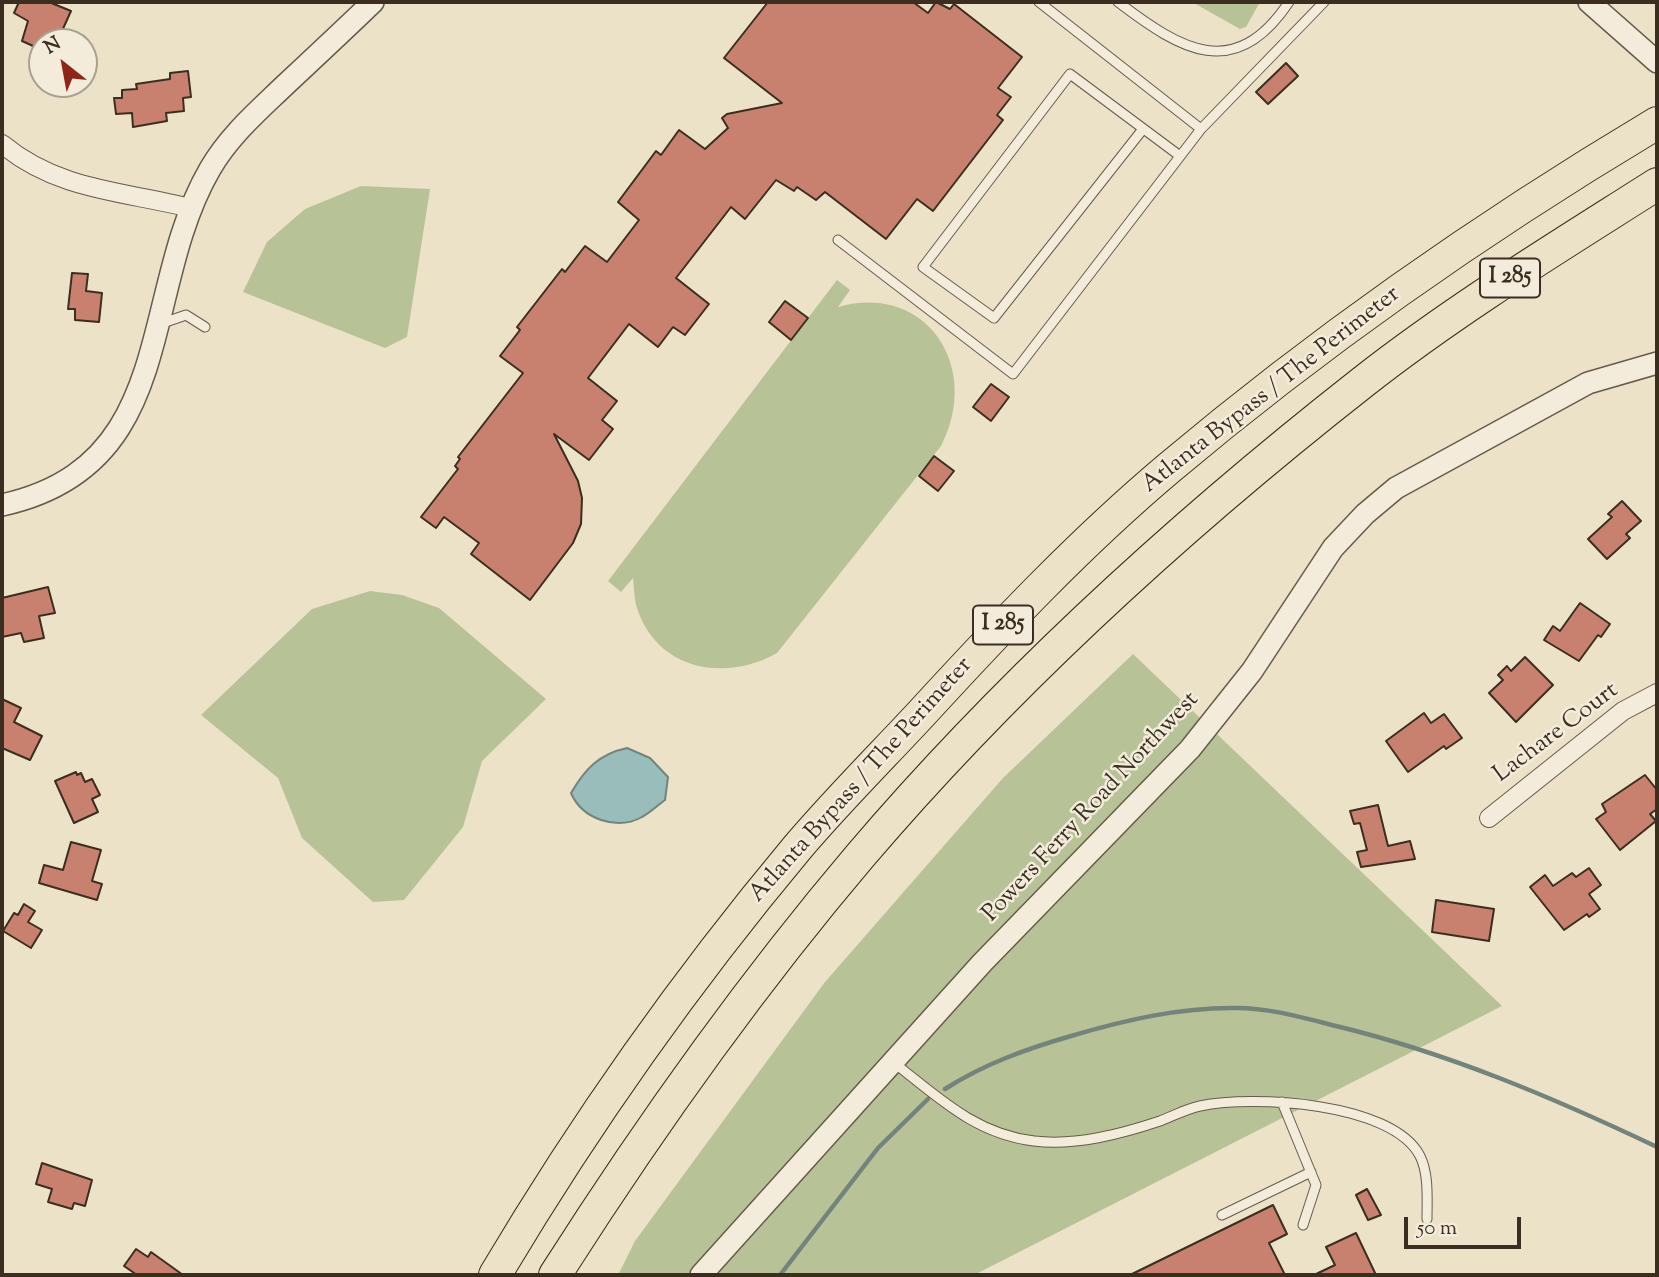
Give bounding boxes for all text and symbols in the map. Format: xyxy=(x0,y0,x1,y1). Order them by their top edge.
north arrow xyxy=(28,28,98,98)
text: N xyxy=(39,31,66,62)
road number: I 285 xyxy=(1480,258,1540,298)
street label: Atlanta Bypass / The Perimeter xyxy=(1137,281,1407,501)
road number: I 285 xyxy=(973,606,1033,645)
street label: Atlanta Bypass / The Perimeter xyxy=(744,653,980,909)
street label: Lachare Court xyxy=(1489,678,1625,790)
street label: Powers Ferry Road Northwest xyxy=(978,687,1206,929)
scale bar xyxy=(1407,1204,1524,1248)
text: 50 m xyxy=(1417,1214,1457,1244)

